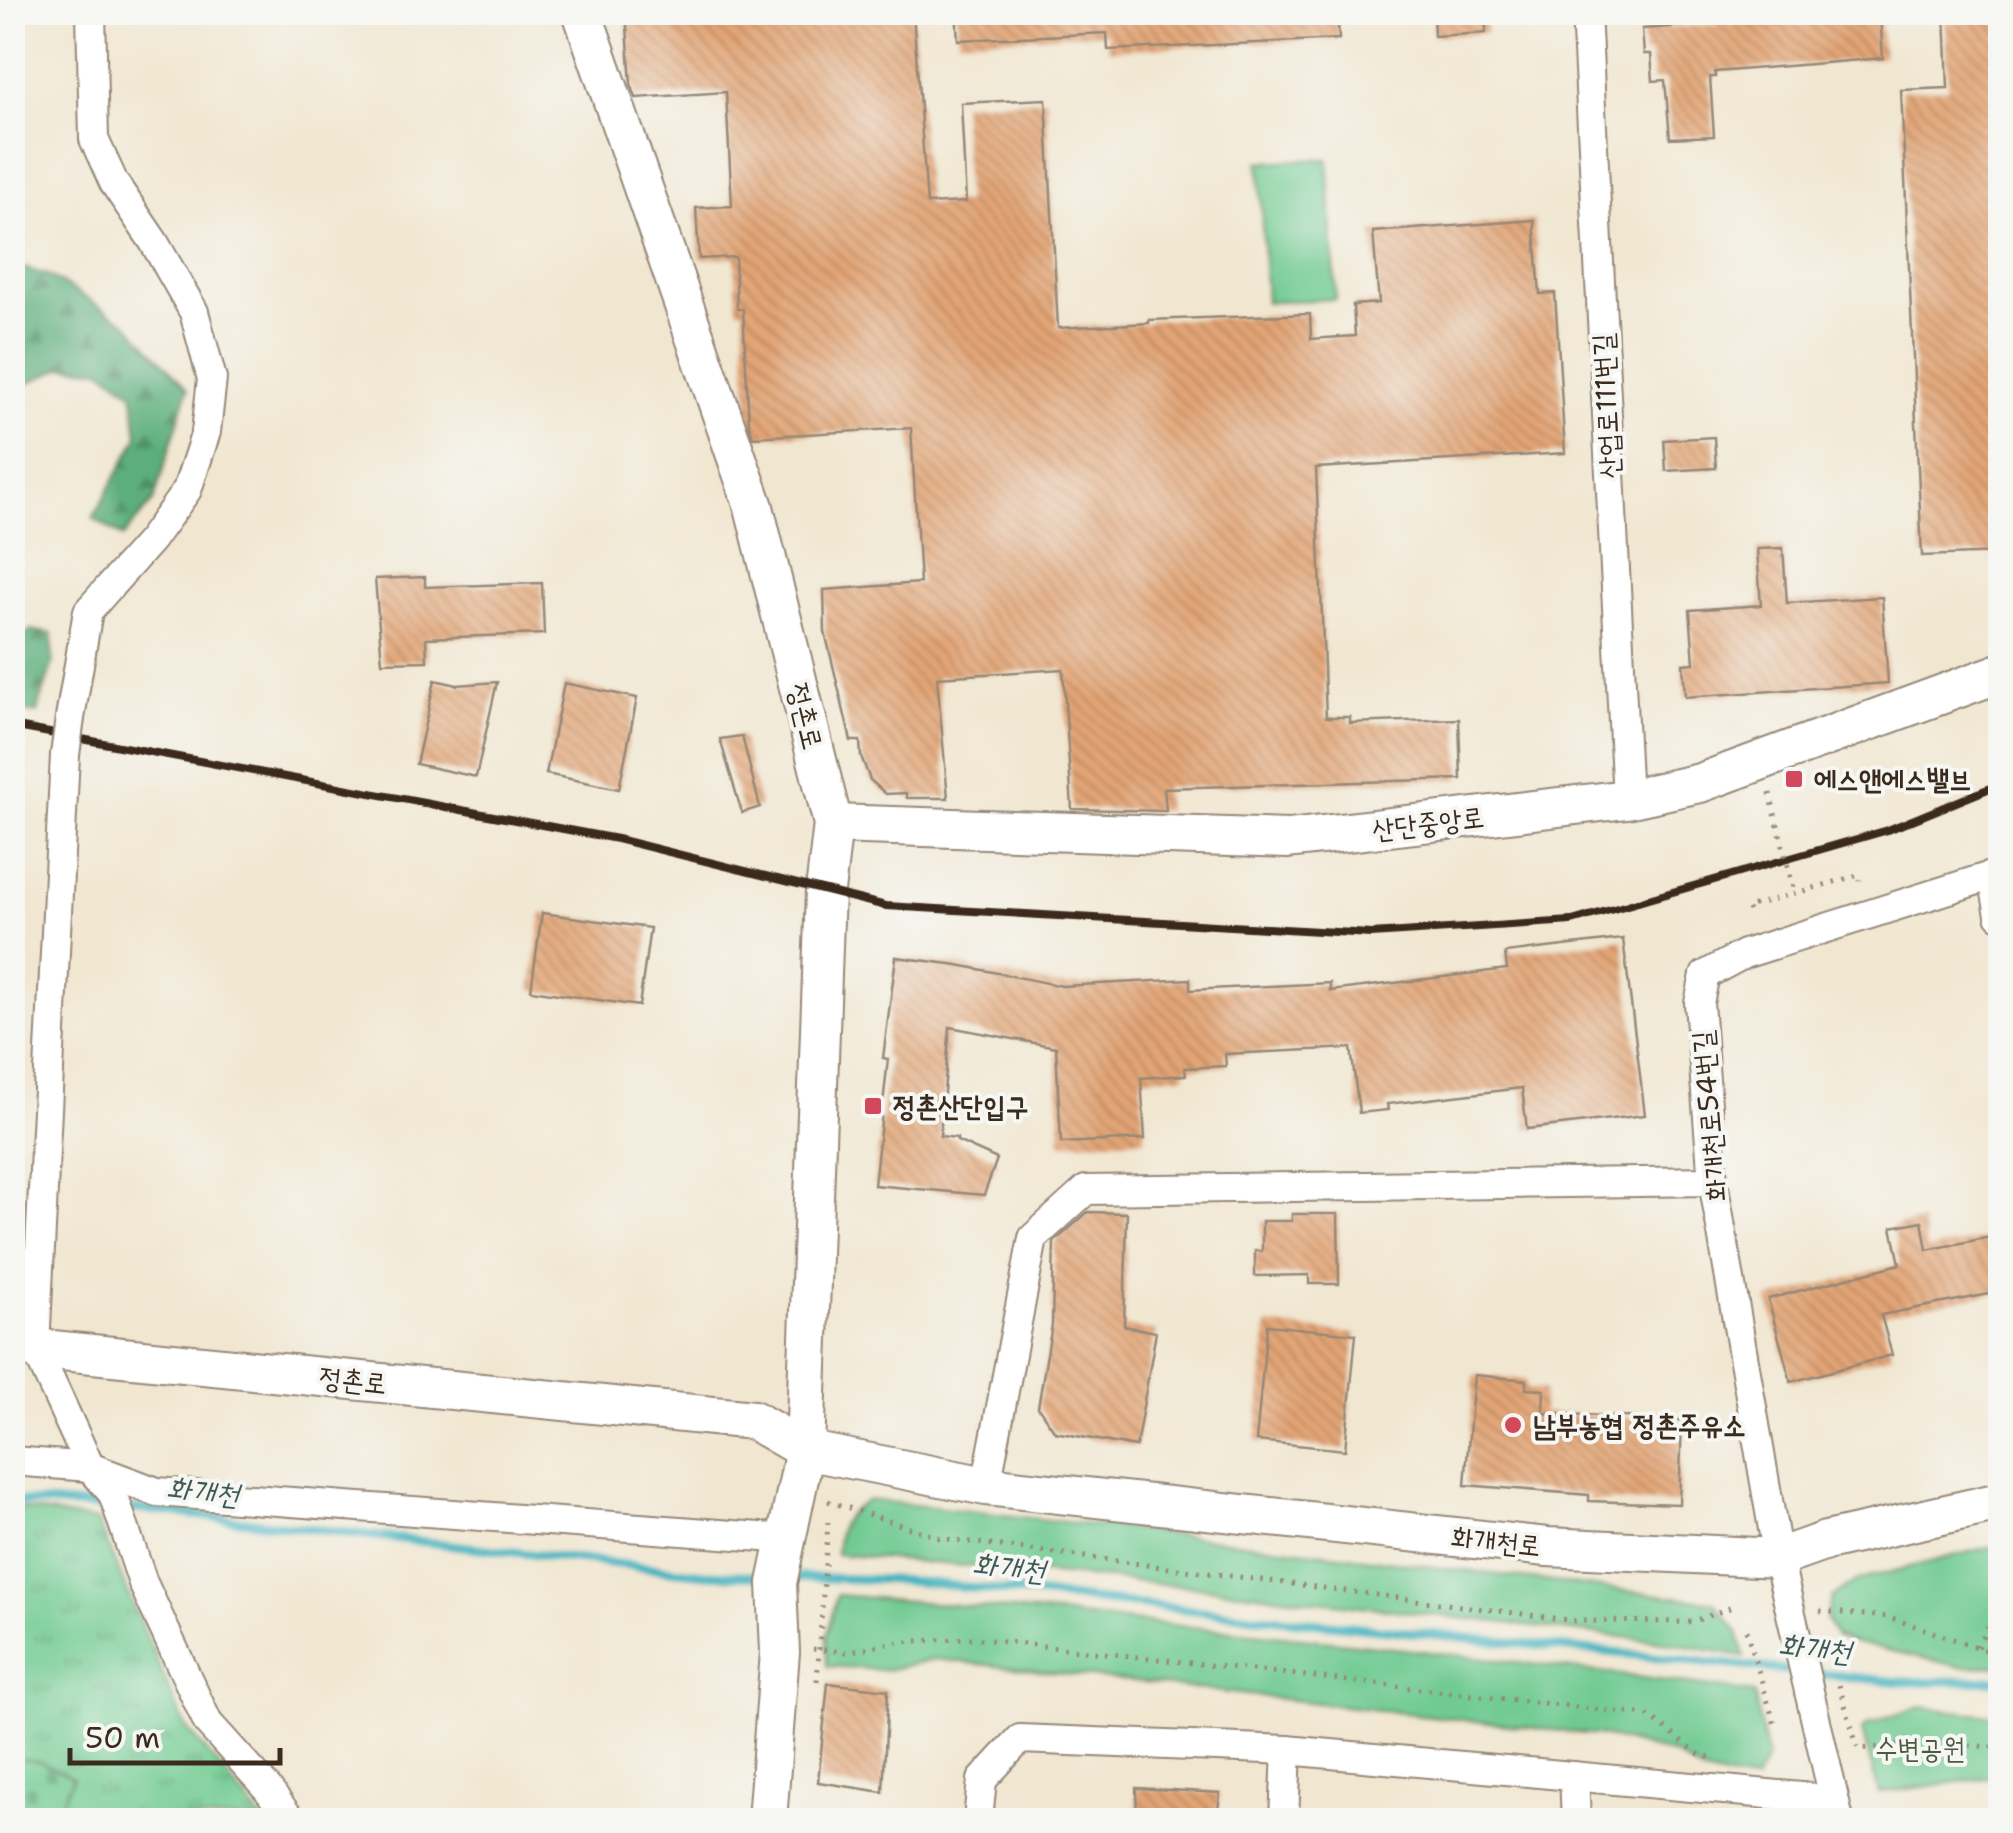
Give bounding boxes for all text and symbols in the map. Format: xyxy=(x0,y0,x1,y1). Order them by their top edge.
street label: 산업로111번길 xyxy=(1583,332,1629,480)
street label: 정촌로 xyxy=(779,679,833,753)
place label: 에스앤에스밸브 xyxy=(1814,760,1972,798)
marker: 에스앤에스밸브 xyxy=(1783,768,1805,790)
street label: 산단중앙로 xyxy=(1370,797,1486,849)
street label: 화개천로54번길 xyxy=(1683,1029,1735,1203)
place label: 정촌산단입구 xyxy=(893,1087,1028,1125)
marker: 정촌산단입구 xyxy=(862,1095,884,1117)
street label: 정촌로 xyxy=(317,1358,389,1402)
place label: 남부농협 정촌주유소 xyxy=(1533,1406,1745,1444)
marker: 남부농협 정촌주유소 xyxy=(1502,1414,1524,1436)
water label: 화개천 xyxy=(165,1467,244,1515)
street label: 화개천로 xyxy=(1449,1517,1543,1565)
water label: 화개천 xyxy=(971,1543,1050,1591)
water label: 화개천 xyxy=(1777,1624,1856,1672)
scale bar xyxy=(70,1703,280,1765)
text: 50 m xyxy=(85,1717,160,1758)
park label: 수변공원 xyxy=(1875,1729,1965,1767)

